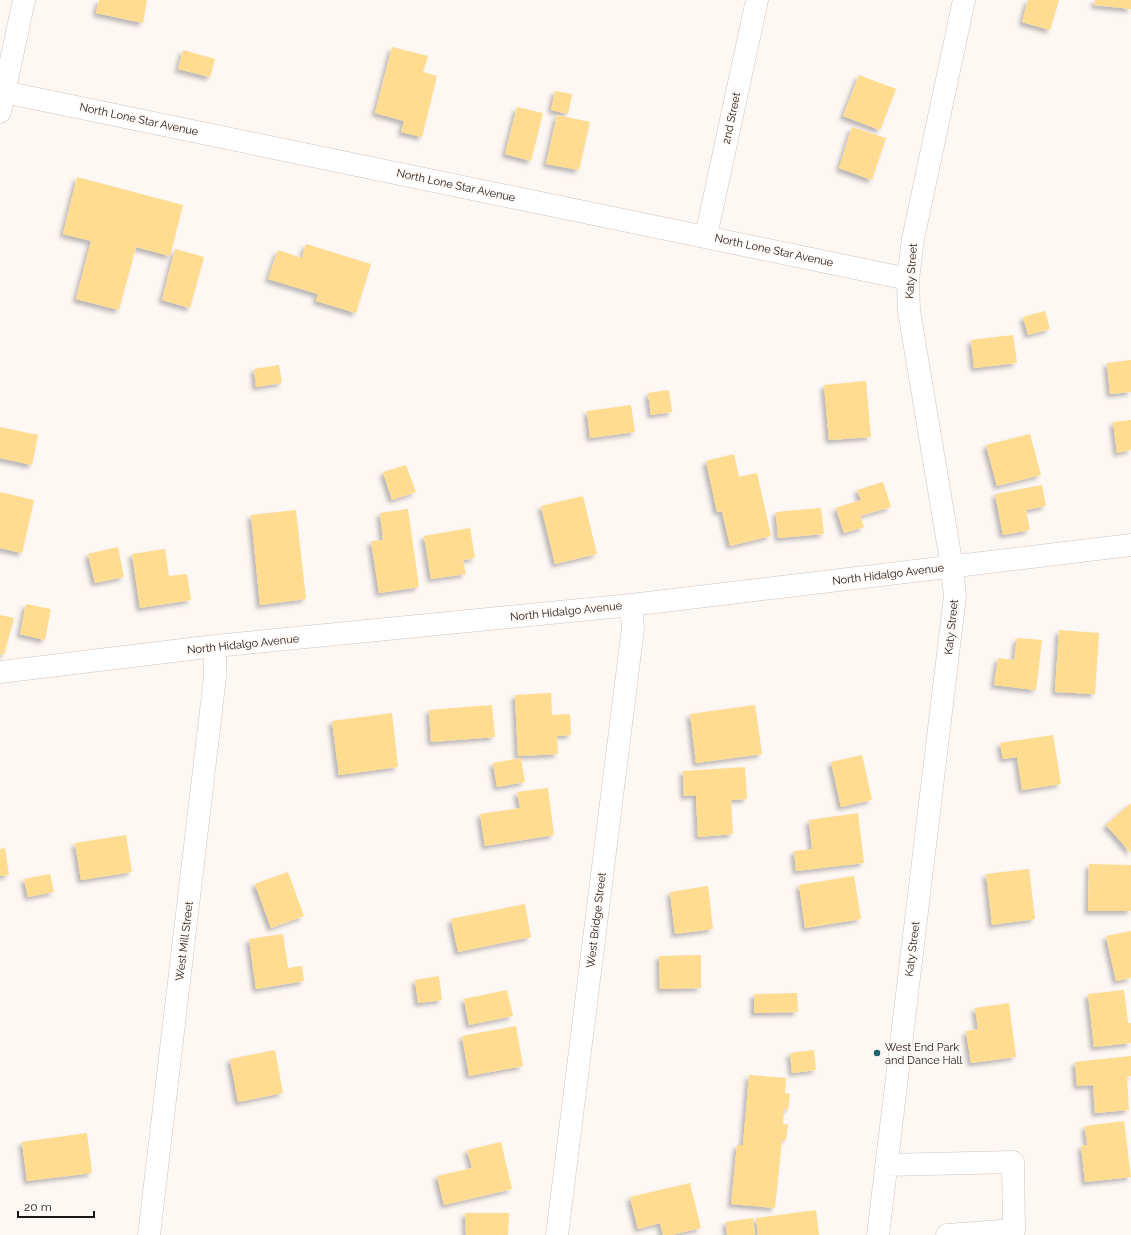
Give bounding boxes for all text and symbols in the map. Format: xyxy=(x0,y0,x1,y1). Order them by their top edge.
street label: 2nd Street xyxy=(720,91,743,145)
street label: North Lone Star Avenue xyxy=(78,101,200,139)
street label: North Lone Star Avenue xyxy=(395,167,517,205)
street label: North Lone Star Avenue xyxy=(713,232,835,270)
street label: Katy Street xyxy=(903,243,920,299)
street label: North Hidalgo Avenue xyxy=(831,561,945,588)
street label: Katy Street xyxy=(942,598,961,655)
street label: North Hidalgo Avenue xyxy=(509,599,623,624)
street label: North Hidalgo Avenue xyxy=(186,632,300,657)
street label: West Bridge Street xyxy=(584,871,609,969)
street label: West Mill Street xyxy=(173,900,196,982)
street label: Katy Street xyxy=(903,920,922,977)
place label: West End Park and Dance Hall xyxy=(885,1041,963,1067)
marker: West End Park and Dance Hall xyxy=(872,1048,882,1058)
scale bar xyxy=(18,1193,94,1219)
text: 20 m xyxy=(24,1200,52,1214)

